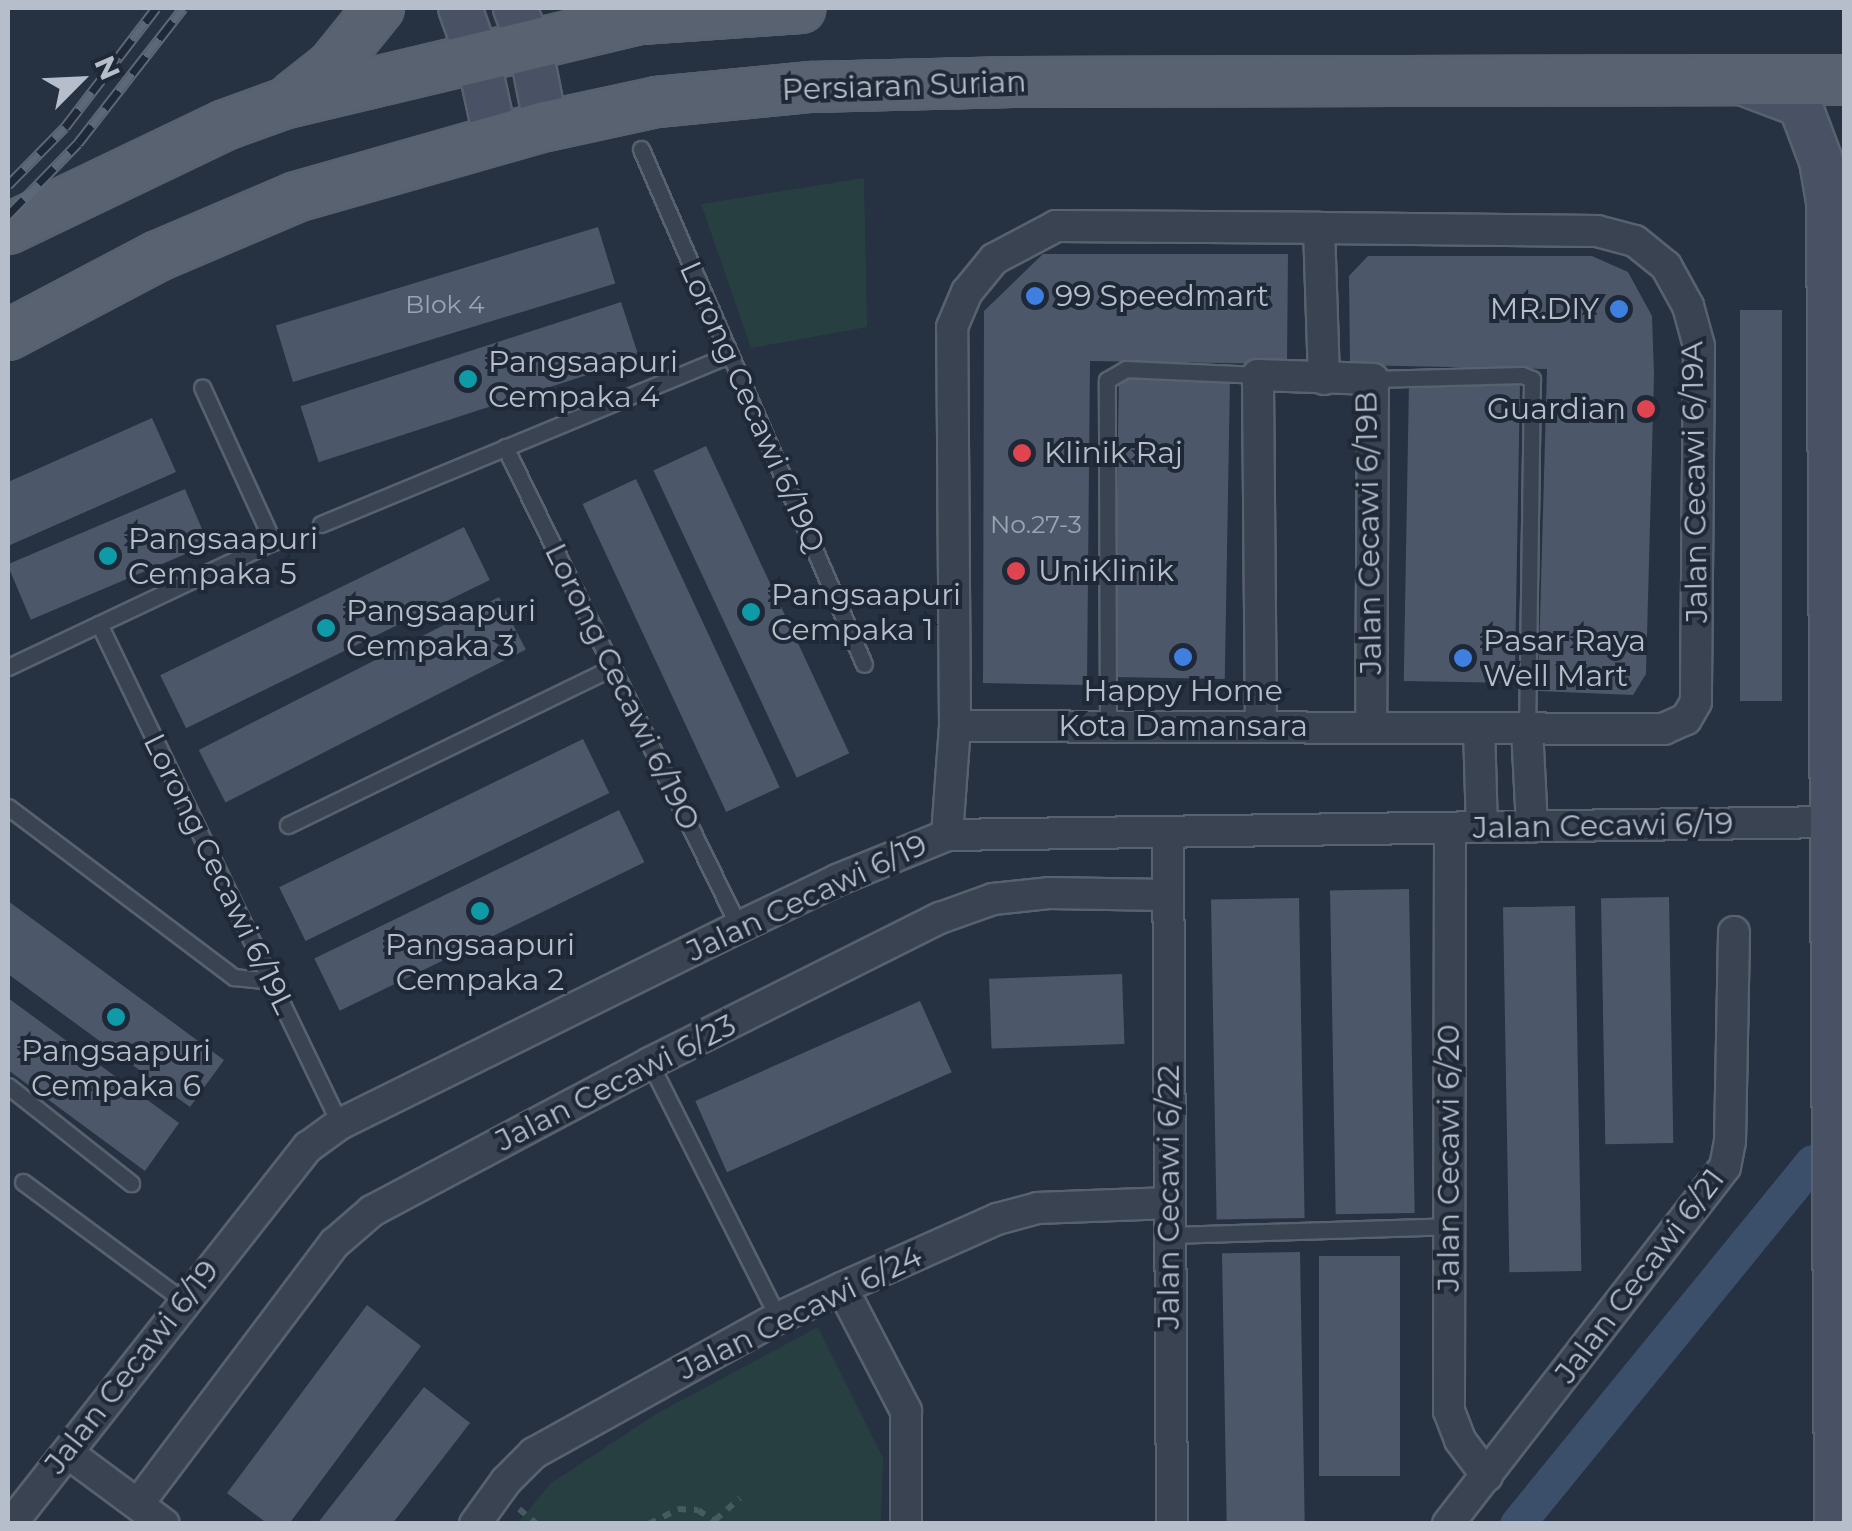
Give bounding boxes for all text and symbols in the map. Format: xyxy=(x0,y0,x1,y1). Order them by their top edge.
north arrow xyxy=(30,30,130,130)
text: N xyxy=(87,51,128,85)
street label: Persiaran Surian xyxy=(781,64,1027,108)
street label: Lorong Cecawi 6/19Q xyxy=(672,256,832,558)
place label: 99 Speedmart xyxy=(1055,278,1269,314)
marker: 99 Speedmart xyxy=(1024,285,1046,307)
house number: Blok 4 xyxy=(405,289,485,319)
place label: MR.DIY xyxy=(1490,291,1599,327)
marker: MR.DIY xyxy=(1608,298,1630,320)
street label: Jalan Cecawi 6/19A xyxy=(1675,341,1715,623)
place label: Pangsaapuri Cempaka 4 xyxy=(488,344,678,414)
marker: Pangsaapuri Cempaka 4 xyxy=(457,368,479,390)
street label: Jalan Cecawi 6/19B xyxy=(1349,391,1389,675)
place label: Guardian xyxy=(1487,391,1626,427)
marker: Guardian xyxy=(1635,398,1657,420)
place label: Klinik Raj xyxy=(1044,435,1183,471)
marker: Klinik Raj xyxy=(1009,440,1035,466)
house number: No.27-3 xyxy=(990,509,1082,539)
place label: Pangsaapuri Cempaka 5 xyxy=(128,521,318,592)
street label: Lorong Cecawi 6/19O xyxy=(537,538,707,836)
marker: Pangsaapuri Cempaka 5 xyxy=(97,545,119,567)
place label: UniKlinik xyxy=(1038,553,1174,589)
marker: UniKlinik xyxy=(1003,558,1029,584)
place label: Pangsaapuri Cempaka 1 xyxy=(771,577,961,648)
place label: Pangsaapuri Cempaka 3 xyxy=(346,593,536,664)
marker: Pangsaapuri Cempaka 1 xyxy=(740,601,762,623)
marker: Pangsaapuri Cempaka 3 xyxy=(315,617,337,639)
place label: Pasar Raya Well Mart xyxy=(1483,623,1646,694)
marker: Happy Home Kota Damansara xyxy=(1172,646,1194,668)
marker: Pasar Raya Well Mart xyxy=(1452,647,1474,669)
place label: Happy Home Kota Damansara xyxy=(1058,673,1308,744)
street label: Lorong Cecawi 6/19L xyxy=(136,728,302,1020)
street label: Jalan Cecawi 6/19 xyxy=(1472,806,1734,846)
street label: Jalan Cecawi 6/19 xyxy=(681,827,933,969)
marker: Pangsaapuri Cempaka 2 xyxy=(469,900,491,922)
place label: Pangsaapuri Cempaka 2 xyxy=(385,927,575,998)
marker: Pangsaapuri Cempaka 6 xyxy=(105,1006,127,1028)
street label: Jalan Cecawi 6/23 xyxy=(490,1007,742,1159)
street label: Jalan Cecawi 6/20 xyxy=(1431,1024,1467,1292)
place label: Pangsaapuri Cempaka 6 xyxy=(21,1033,211,1104)
street label: Jalan Cecawi 6/22 xyxy=(1151,1065,1187,1329)
street label: Jalan Cecawi 6/21 xyxy=(1548,1162,1732,1390)
street label: Jalan Cecawi 6/24 xyxy=(672,1238,928,1388)
street label: Jalan Cecawi 6/19 xyxy=(38,1253,226,1481)

